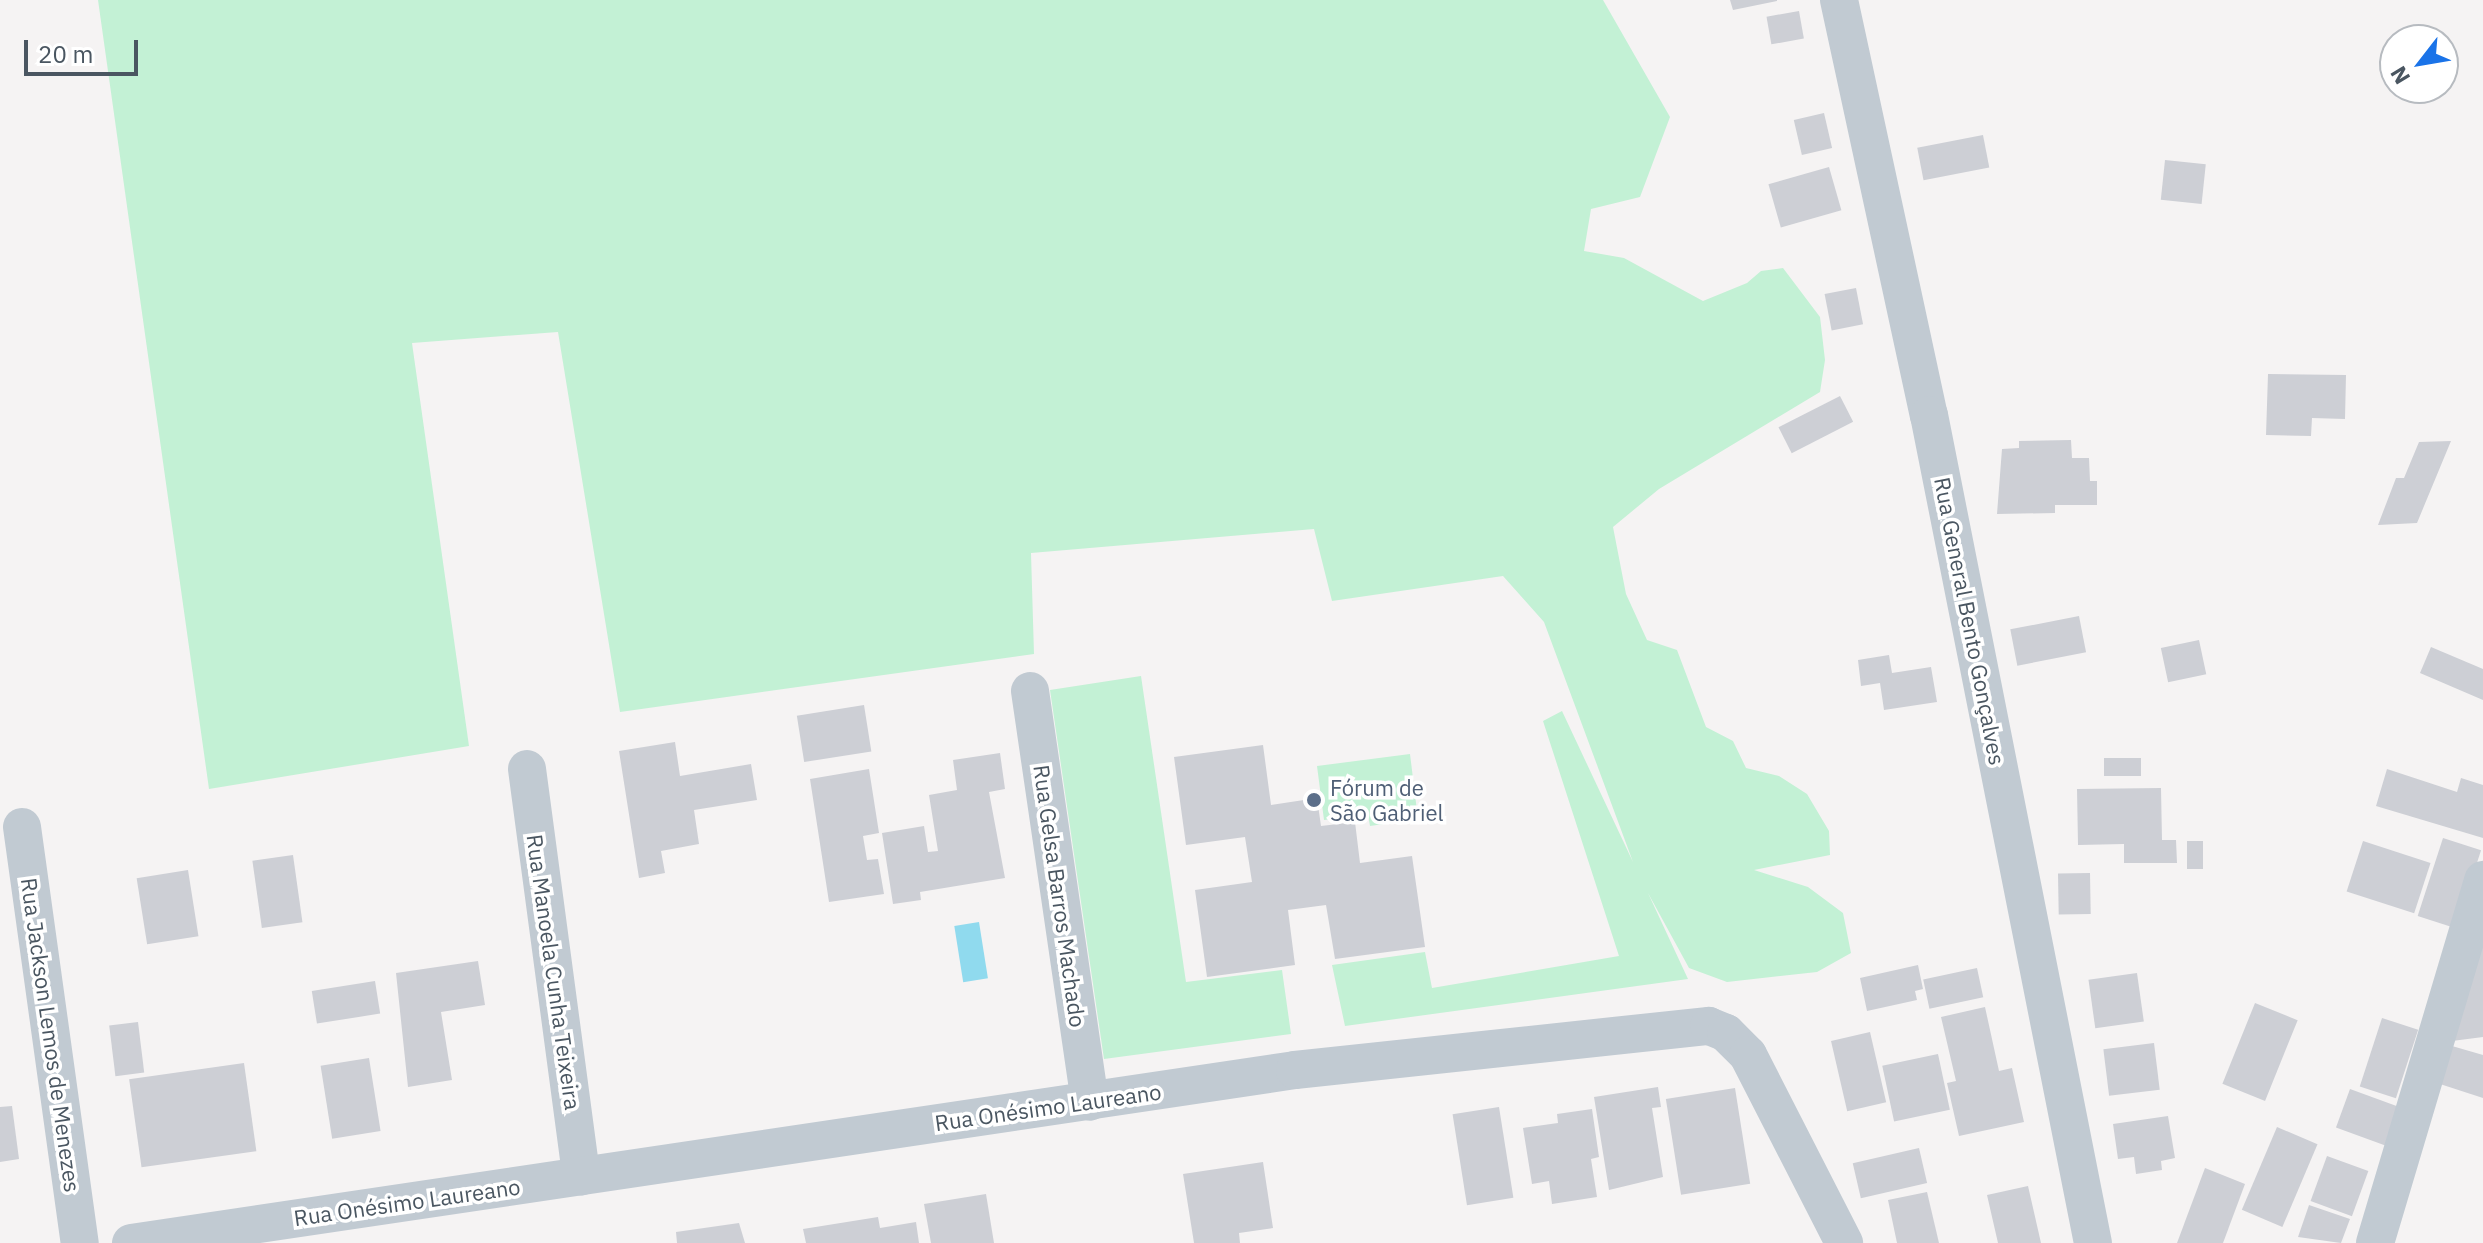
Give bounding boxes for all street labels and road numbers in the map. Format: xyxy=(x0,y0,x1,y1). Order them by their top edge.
street label: Rua General Bento Gonçalves xyxy=(1929,475,2011,767)
street label: Rua Gelsa Barros Machado xyxy=(1028,763,1092,1029)
street label: Rua Manoela Cunha Teixeira xyxy=(522,833,586,1111)
street label: Rua Jackson Lemos de Menezes xyxy=(16,876,86,1194)
street label: Rua Onésimo Laureano xyxy=(933,1078,1163,1136)
street label: Rua Onésimo Laureano xyxy=(292,1173,522,1231)

